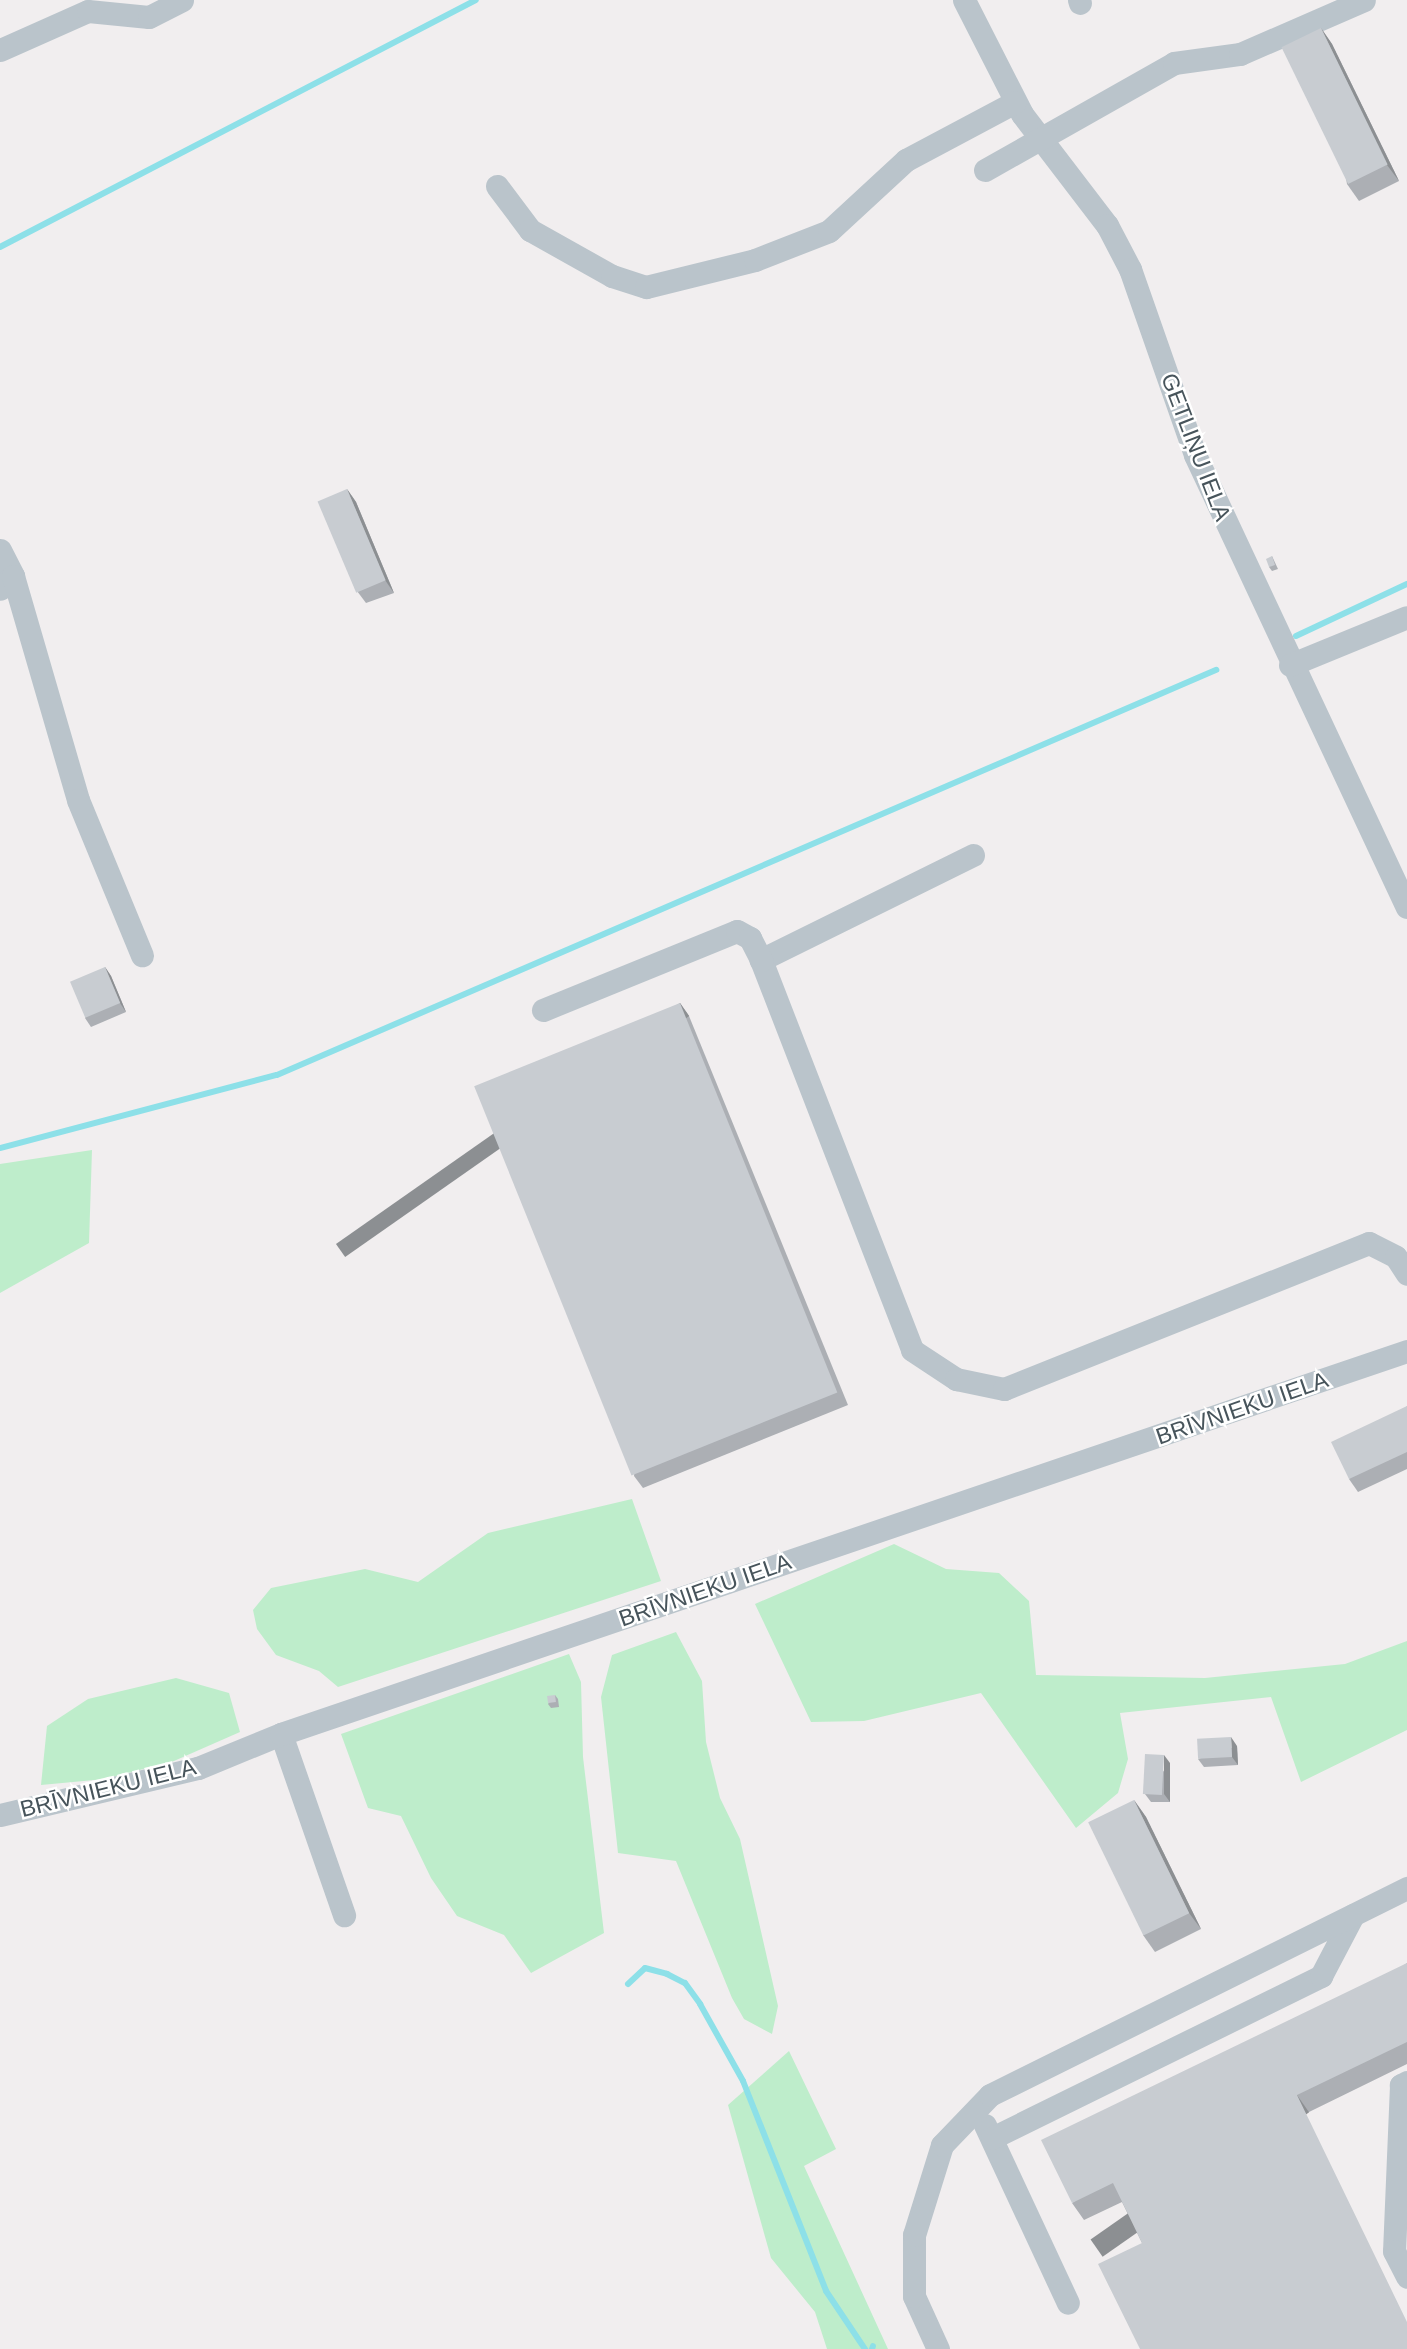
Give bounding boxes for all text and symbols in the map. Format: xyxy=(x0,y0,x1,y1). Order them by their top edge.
street label: GETLIŅU IELA xyxy=(1155,369,1237,525)
street label: BRĪVNIEKU IELA xyxy=(1152,1366,1332,1450)
street label: BRĪVNIEKU IELA xyxy=(615,1548,795,1632)
street label: BRĪVNIEKU IELA xyxy=(17,1753,199,1823)

